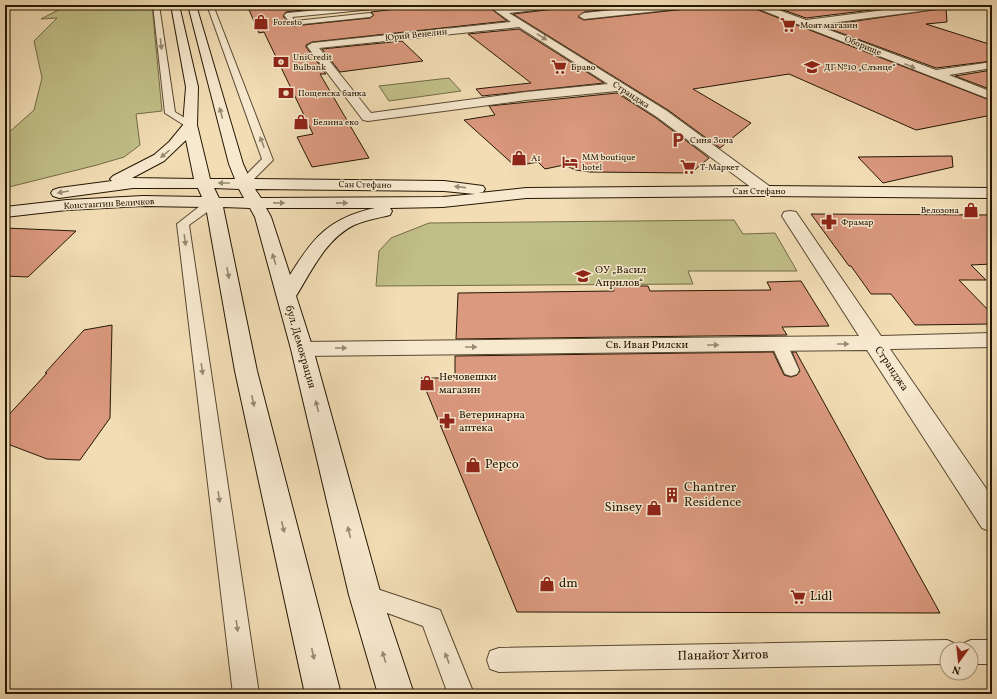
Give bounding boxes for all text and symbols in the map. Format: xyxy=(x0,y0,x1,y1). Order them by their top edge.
shop icon: Foresto xyxy=(252,13,270,31)
place label: Foresto xyxy=(273,16,302,29)
supermarket icon: Моят магазин xyxy=(779,16,797,34)
place label: Моят магазин xyxy=(800,19,858,32)
street label: Юрий Венелин xyxy=(384,25,448,45)
one-way arrow xyxy=(537,33,547,41)
street label: Оборище xyxy=(843,33,883,59)
one-way arrow xyxy=(158,38,164,50)
place label: UniCredit Bulbank xyxy=(293,51,332,74)
bank icon: UniCredit Bulbank xyxy=(272,53,290,71)
supermarket icon: Браво xyxy=(550,58,568,76)
school or university icon: ДГ №10 „Слънце“ xyxy=(803,58,821,76)
place label: Браво xyxy=(571,61,596,74)
place label: ДГ №10 „Слънце“ xyxy=(824,61,896,74)
one-way arrow xyxy=(905,63,917,69)
street label: Странджа xyxy=(610,78,653,112)
bank icon: Пощенска банка xyxy=(277,84,295,102)
place label: Пощенска банка xyxy=(298,87,367,100)
one-way arrow xyxy=(218,107,224,119)
shop icon: Белина еко xyxy=(292,113,310,131)
place label: Белина еко xyxy=(313,116,359,129)
parking icon: Синя Зона xyxy=(669,131,687,149)
place label: Синя Зона xyxy=(690,134,734,147)
one-way arrow xyxy=(258,136,264,148)
shop icon: A1 xyxy=(510,149,528,167)
one-way arrow xyxy=(160,150,171,159)
place label: MM boutique hotel xyxy=(582,151,635,174)
place label: A1 xyxy=(531,152,541,165)
hotel icon: MM boutique hotel xyxy=(561,153,579,171)
supermarket icon: Т-Маркет xyxy=(679,158,697,176)
place label: Т-Маркет xyxy=(700,161,740,174)
street label: Сан Стефано xyxy=(338,178,392,192)
one-way arrow xyxy=(217,180,230,186)
one-way arrow xyxy=(454,184,466,190)
street label: Сан Стефано xyxy=(732,185,786,198)
one-way arrow xyxy=(57,190,69,196)
street label: Константин Величков xyxy=(63,195,155,213)
one-way arrow xyxy=(273,200,285,207)
one-way arrow xyxy=(336,200,349,206)
shop icon: Велозона xyxy=(962,201,980,219)
place label: Велозона xyxy=(921,204,960,217)
pharmacy icon: Фрамар xyxy=(820,213,838,231)
place label: Фрамар xyxy=(841,216,873,229)
one-way arrow xyxy=(182,234,188,246)
one-way arrow xyxy=(271,253,277,265)
place label: ОУ „Васил Априлов“ xyxy=(595,263,646,291)
one-way arrow xyxy=(225,267,231,279)
school or university icon: ОУ „Васил Априлов“ xyxy=(574,267,592,285)
street label: бул. Демокрация xyxy=(281,304,319,390)
street label: Св. Иван Рилски xyxy=(606,338,688,353)
one-way arrow xyxy=(837,340,849,347)
one-way arrow xyxy=(707,342,720,348)
one-way arrow xyxy=(465,344,478,350)
street label: Странджа xyxy=(870,344,912,395)
one-way arrow xyxy=(335,345,348,351)
one-way arrow xyxy=(199,362,205,375)
place label: Нечовешки магазин xyxy=(439,370,497,398)
shop icon: Нечовешки магазин xyxy=(418,374,436,392)
one-way arrow xyxy=(250,395,256,407)
one-way arrow xyxy=(313,400,319,412)
place label: Ветеринарна аптека xyxy=(459,408,526,436)
pharmacy icon: Ветеринарна аптека xyxy=(438,412,456,430)
shop icon: Pepco xyxy=(464,456,482,474)
place label: Pepco xyxy=(485,456,519,474)
place label: Chantrer Residence xyxy=(684,479,742,512)
building icon: Chantrer Residence xyxy=(663,486,681,504)
one-way arrow xyxy=(216,491,222,503)
place label: Sinsey xyxy=(605,499,642,517)
shop icon: Sinsey xyxy=(645,499,663,517)
one-way arrow xyxy=(281,521,287,533)
one-way arrow xyxy=(346,526,352,538)
shop icon: dm xyxy=(538,575,556,593)
place label: dm xyxy=(559,575,578,593)
supermarket icon: Lidl xyxy=(789,588,807,606)
place label: Lidl xyxy=(810,588,833,606)
one-way arrow xyxy=(233,620,240,632)
north arrow xyxy=(939,641,979,681)
street label: Панайот Хитов xyxy=(677,646,769,666)
one-way arrow xyxy=(311,647,317,660)
one-way arrow xyxy=(381,650,387,662)
one-way arrow xyxy=(444,651,450,663)
text: N xyxy=(951,661,963,677)

